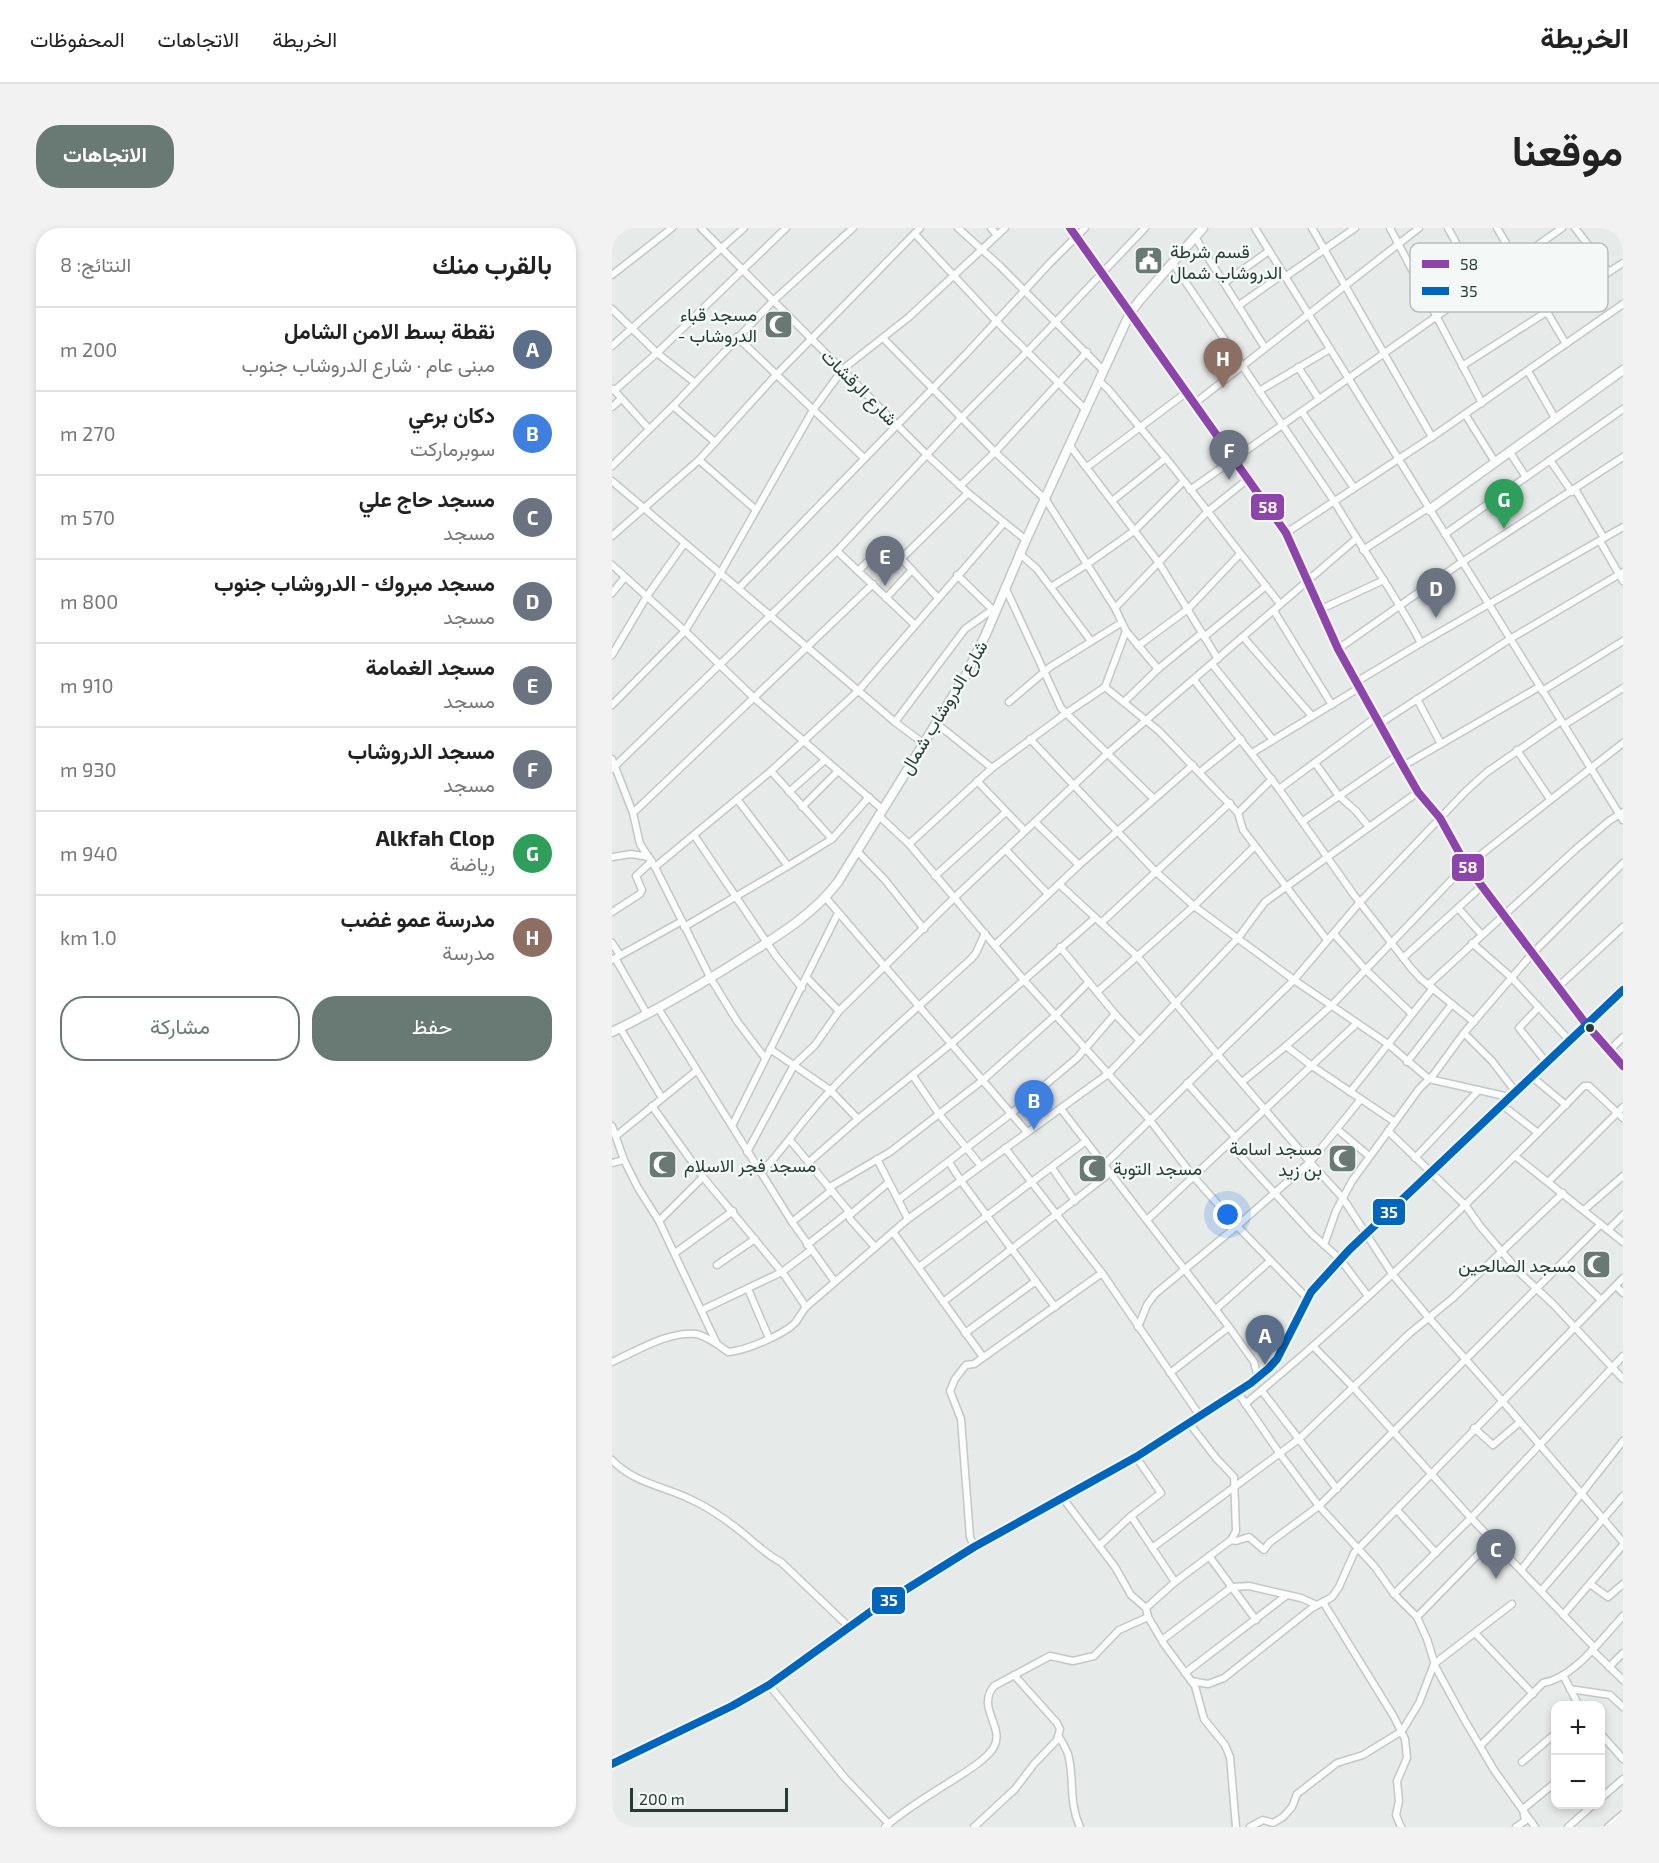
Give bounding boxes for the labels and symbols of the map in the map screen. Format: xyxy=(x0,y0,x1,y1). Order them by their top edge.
place label: قسم شرطة الدروشاب شمال xyxy=(1170,240,1282,284)
legend xyxy=(1410,243,1608,312)
public building icon: قسم شرطة الدروشاب شمال xyxy=(1133,245,1165,277)
text: 58 xyxy=(1460,254,1478,273)
text: 35 xyxy=(1460,281,1477,300)
place label: مسجد قباء - الدروشاب xyxy=(677,303,757,347)
mosque icon: مسجد قباء - الدروشاب xyxy=(762,308,794,340)
pin: H xyxy=(1204,338,1242,388)
street label: شارع الرقشات xyxy=(816,344,903,431)
pin: F xyxy=(1210,430,1248,480)
pin: G xyxy=(1484,480,1524,529)
line badge: 58 xyxy=(1250,493,1285,521)
text: 58 xyxy=(1259,497,1277,516)
pin: E xyxy=(866,536,904,586)
pin: D xyxy=(1416,568,1456,618)
street label: شارع الدروشاب شمال xyxy=(894,636,993,779)
line badge: 58 xyxy=(1451,853,1485,882)
text: 58 xyxy=(1459,857,1477,876)
unlabelled marker xyxy=(1584,1022,1596,1034)
pin: B xyxy=(1014,1080,1054,1130)
place label: مسجد اسامة بن زيد xyxy=(1229,1137,1322,1181)
mosque icon: مسجد اسامة بن زيد xyxy=(1327,1142,1359,1174)
mosque icon: مسجد فجر الاسلام xyxy=(647,1149,679,1181)
mosque icon: مسجد التوبة xyxy=(1076,1152,1108,1184)
place label: مسجد فجر الاسلام xyxy=(684,1154,816,1178)
place label: مسجد التوبة xyxy=(1113,1157,1202,1180)
line badge: 35 xyxy=(1372,1198,1406,1226)
your location xyxy=(1213,1200,1242,1229)
text: 35 xyxy=(1380,1202,1398,1221)
mosque icon: مسجد الصالحين xyxy=(1581,1249,1613,1281)
place label: مسجد الصالحين xyxy=(1458,1254,1576,1277)
pin: A xyxy=(1246,1316,1284,1365)
pin: C xyxy=(1476,1530,1516,1579)
line badge: 35 xyxy=(871,1586,906,1615)
text: 35 xyxy=(880,1590,898,1609)
scale bar xyxy=(630,1785,788,1812)

